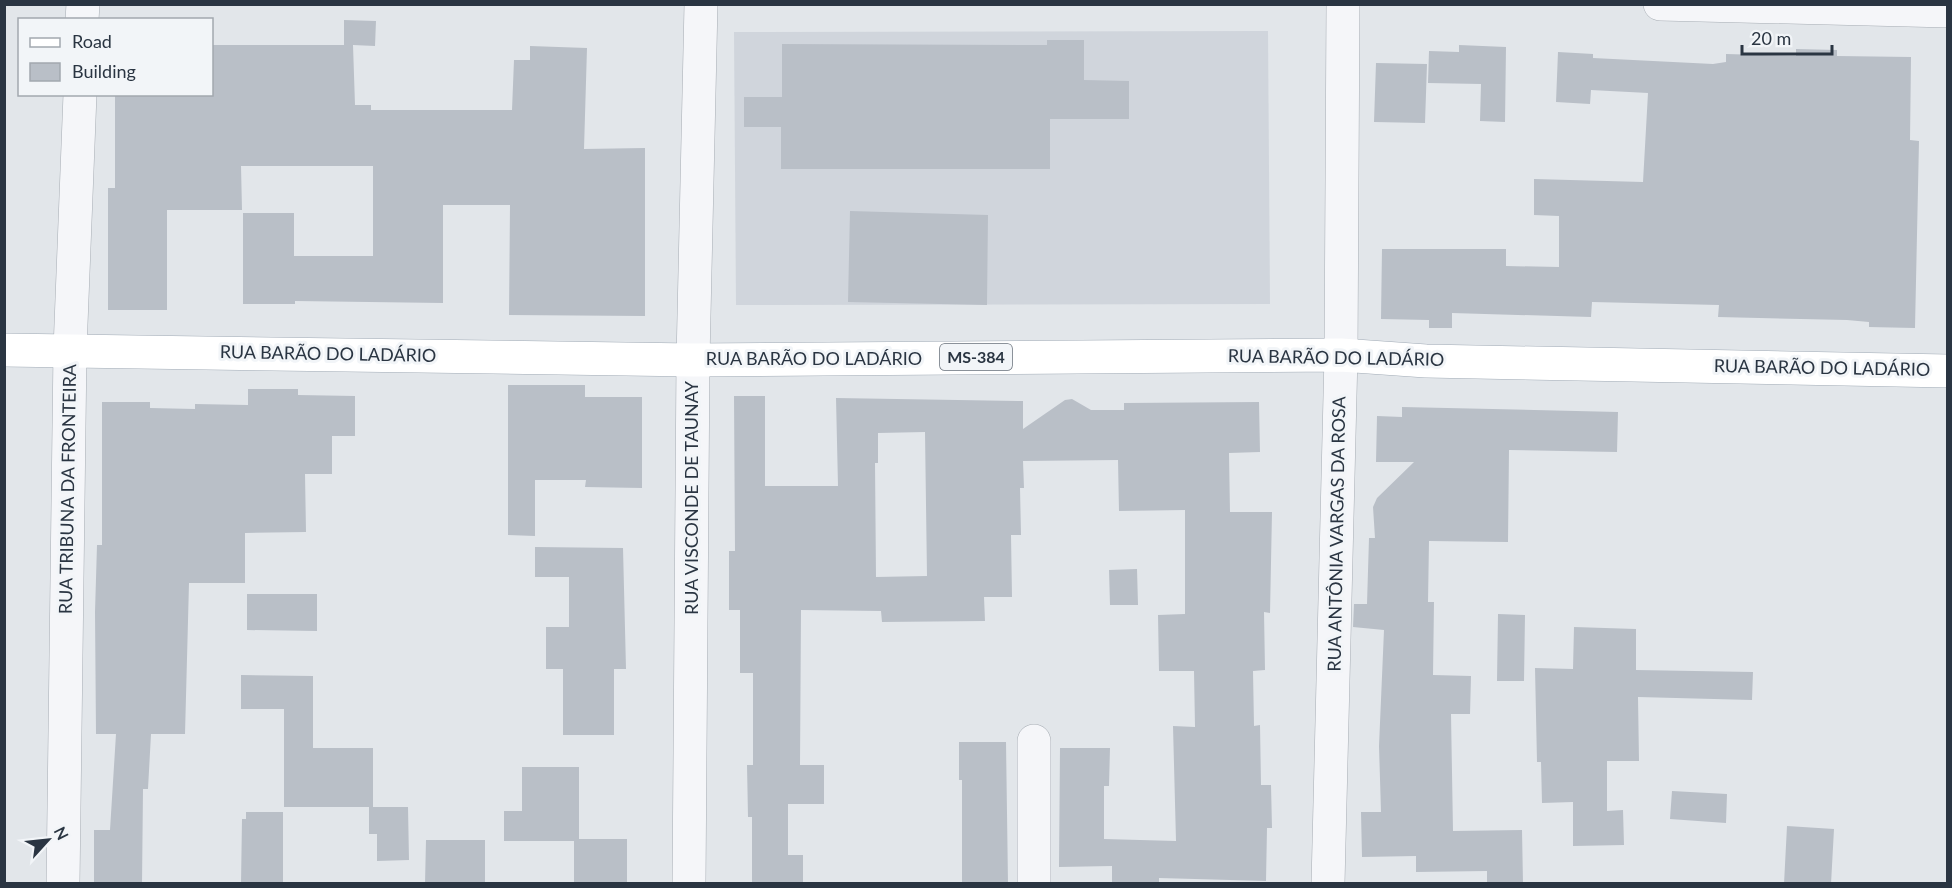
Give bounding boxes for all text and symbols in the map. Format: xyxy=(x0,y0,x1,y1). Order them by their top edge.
legend xyxy=(18,18,213,96)
scale bar xyxy=(1742,18,1832,56)
text: 20 m xyxy=(1751,27,1791,49)
text: Road xyxy=(72,30,112,52)
text: Building xyxy=(72,60,136,82)
street label: RUA BARÃO DO LADÁRIO xyxy=(220,340,436,366)
road number: MS-384 xyxy=(940,344,1012,370)
street label: RUA BARÃO DO LADÁRIO xyxy=(1228,344,1444,370)
street label: RUA BARÃO DO LADÁRIO xyxy=(706,347,922,369)
street label: RUA BARÃO DO LADÁRIO xyxy=(1714,354,1930,380)
street label: RUA TRIBUNA DA FRONTEIRA xyxy=(54,363,80,614)
street label: RUA VISCONDE DE TAUNAY xyxy=(680,380,702,615)
street label: RUA ANTÔNIA VARGAS DA ROSA xyxy=(1323,395,1349,672)
north arrow xyxy=(18,810,78,870)
text: N xyxy=(51,823,73,843)

